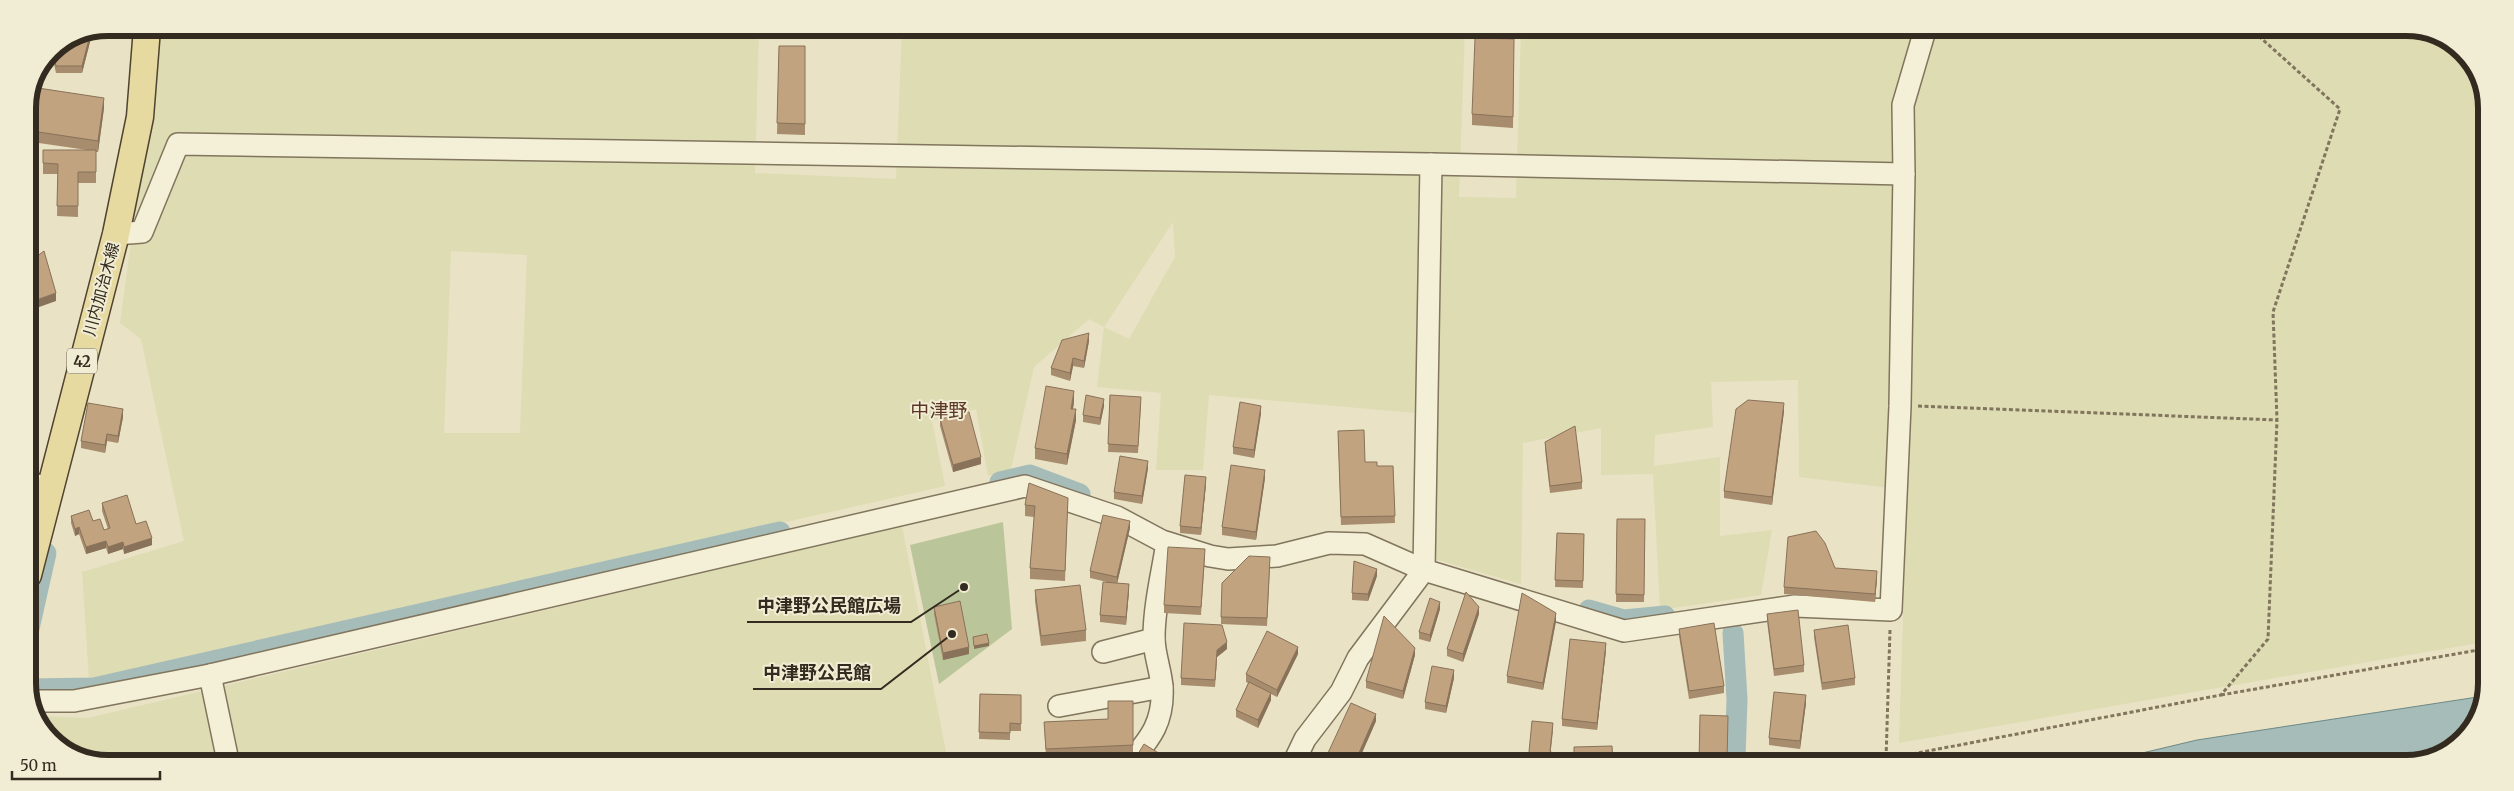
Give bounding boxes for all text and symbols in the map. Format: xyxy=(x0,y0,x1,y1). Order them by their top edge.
street label: 川内加治木線 xyxy=(79,240,123,338)
road number: 42 xyxy=(67,348,97,374)
district label: 中津野 xyxy=(910,398,968,422)
callout: 中津野公民館広場 xyxy=(747,589,911,622)
text: 中津野公民館広場 xyxy=(757,594,901,617)
callout: 中津野公民館 xyxy=(753,656,881,689)
text: 中津野公民館 xyxy=(763,661,871,684)
scale bar xyxy=(12,748,160,780)
text: 50 m xyxy=(20,756,57,775)

